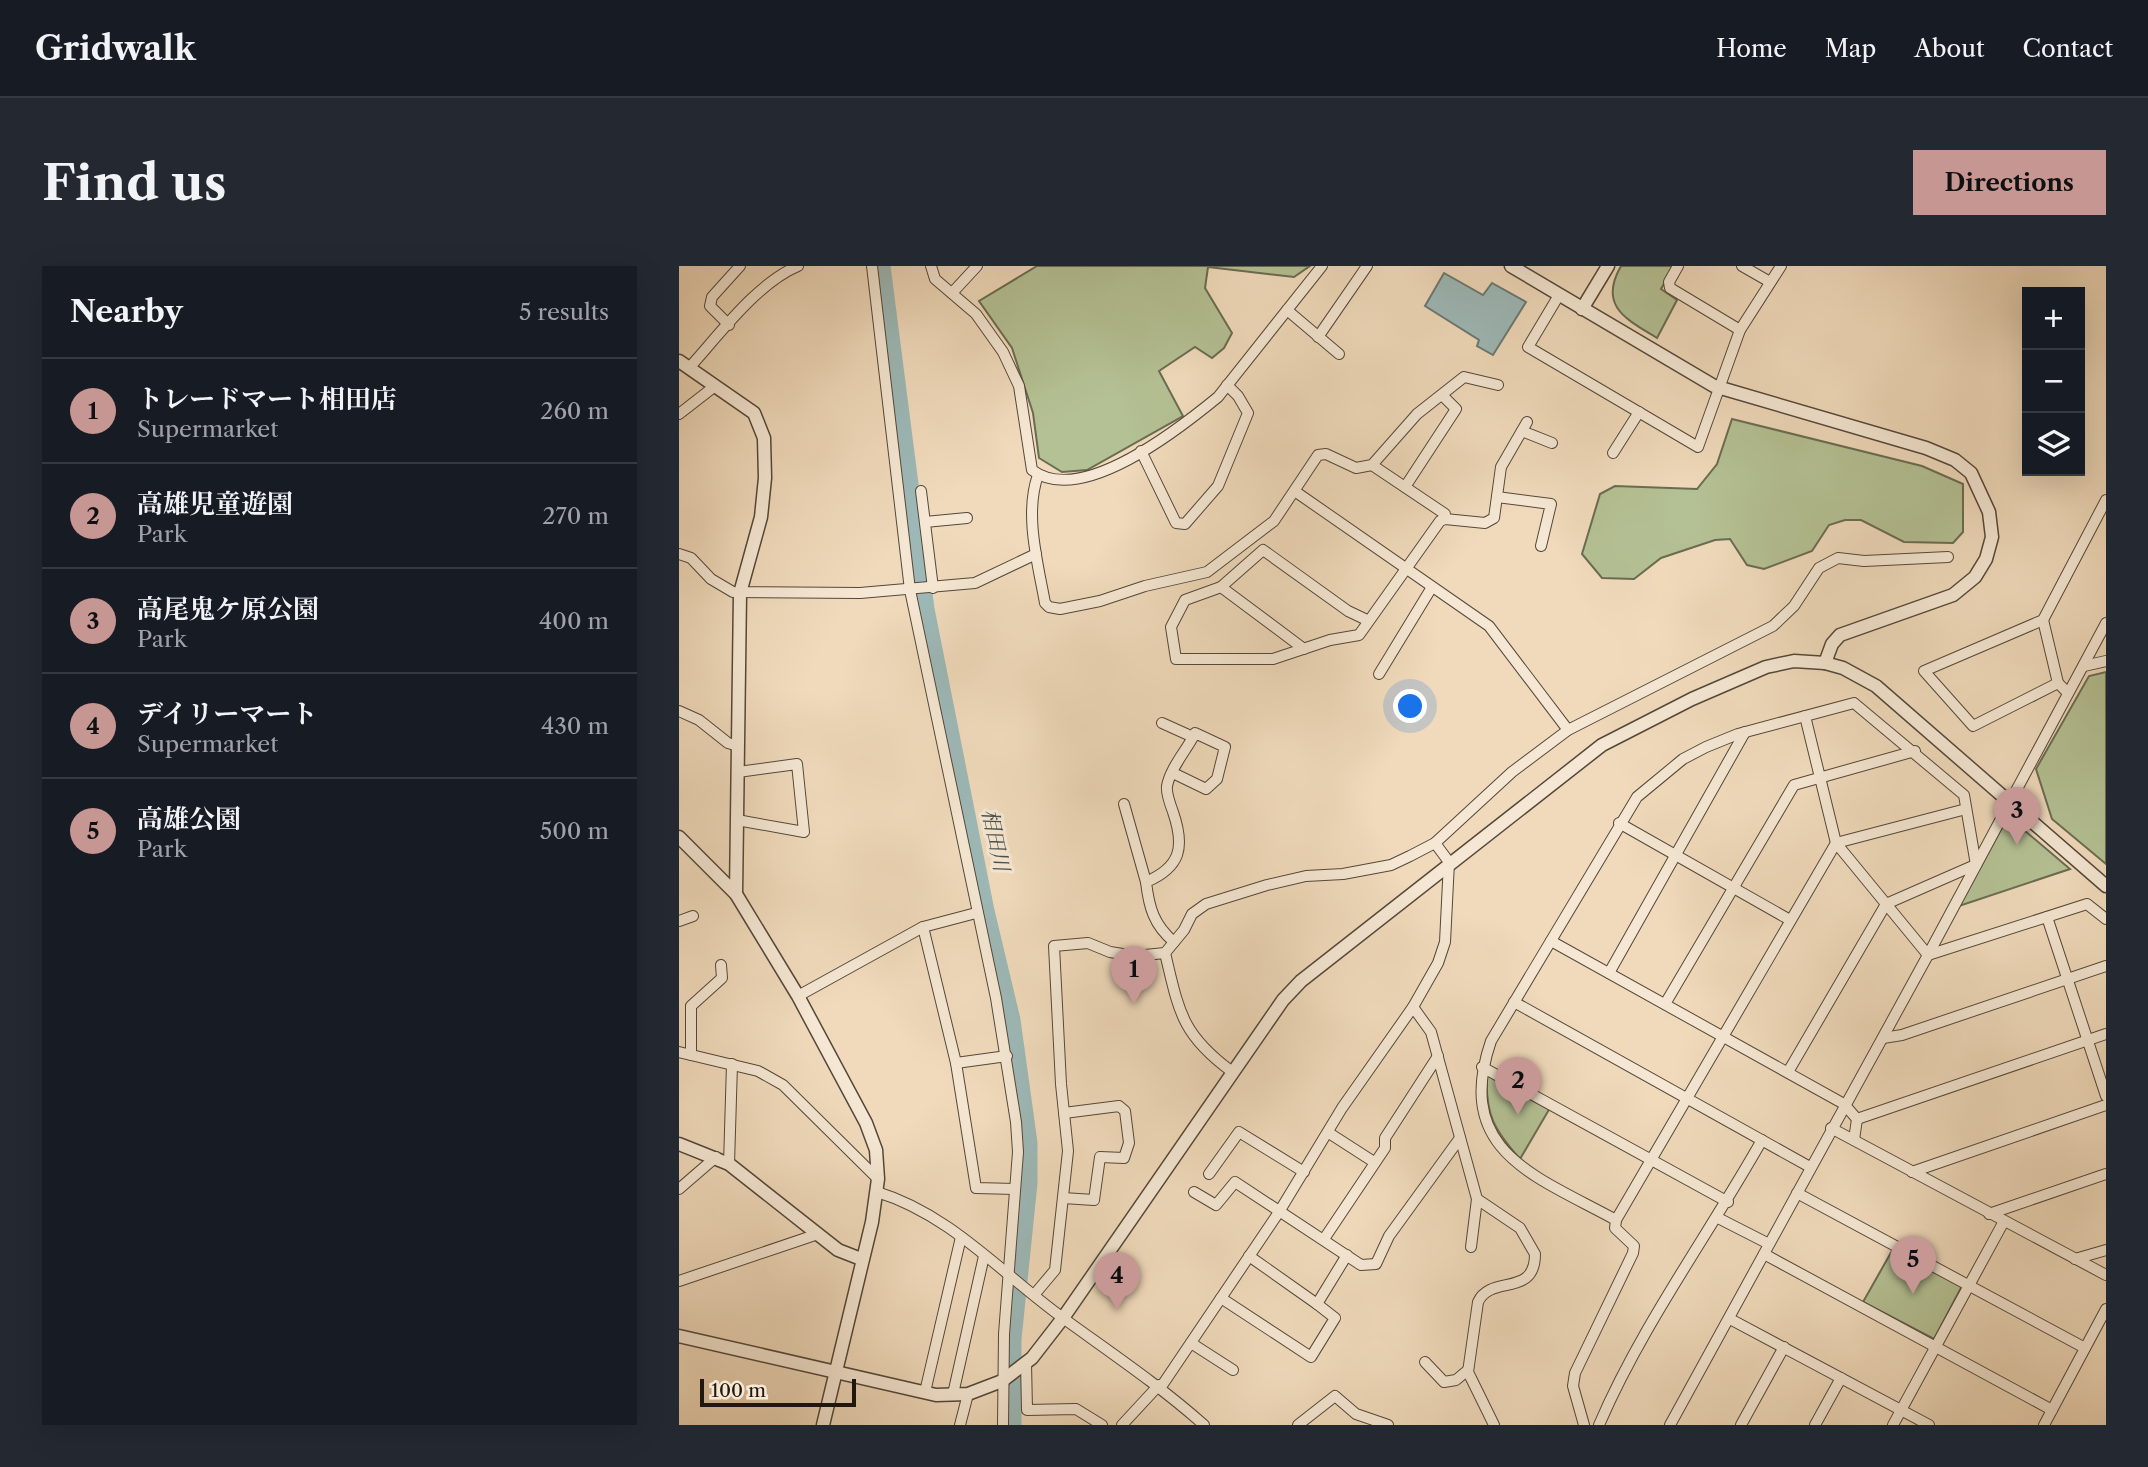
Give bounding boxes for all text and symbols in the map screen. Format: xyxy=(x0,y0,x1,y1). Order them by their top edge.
text: Gridwalk xyxy=(35,28,196,69)
text: Home xyxy=(1716,34,1787,63)
text: Map xyxy=(1825,34,1876,63)
text: About xyxy=(1914,34,1985,63)
text: Contact xyxy=(2023,34,2113,63)
button: Directions xyxy=(1913,150,2106,215)
text: Find us xyxy=(42,152,226,213)
map controls xyxy=(2022,287,2085,476)
button: + xyxy=(2022,287,2085,350)
text: Nearby xyxy=(70,293,183,330)
text: 5 results xyxy=(519,298,609,326)
button: − xyxy=(2022,350,2085,413)
text: トレードマート相田店 xyxy=(137,383,397,415)
text: 1 xyxy=(88,397,98,425)
text: 260 m xyxy=(540,397,609,425)
button: layers xyxy=(2022,413,2085,476)
text: Supermarket xyxy=(137,415,278,443)
text: 高雄児童遊園 xyxy=(137,488,293,520)
text: 2 xyxy=(86,502,100,530)
text: 270 m xyxy=(542,502,609,530)
text: Park xyxy=(137,520,187,548)
text: 高尾鬼ケ原公園 xyxy=(137,593,319,625)
text: 3 xyxy=(87,607,100,635)
text: 400 m xyxy=(539,607,609,635)
text: Park xyxy=(137,625,187,653)
your location xyxy=(1393,689,1427,723)
text: デイリーマート xyxy=(137,698,317,730)
text: 4 xyxy=(86,712,100,740)
text: 430 m xyxy=(541,712,609,740)
text: Supermarket xyxy=(137,730,278,758)
pin: 3 xyxy=(1994,787,2040,845)
text: 高雄公園 xyxy=(137,803,241,835)
water label: 相田川 xyxy=(977,807,1015,875)
text: 5 xyxy=(87,817,99,845)
text: 500 m xyxy=(540,817,609,845)
text: Park xyxy=(137,835,187,863)
pin: 1 xyxy=(1111,946,1157,1004)
pin: 2 xyxy=(1495,1057,1541,1115)
pin: 5 xyxy=(1890,1236,1936,1294)
pin: 4 xyxy=(1094,1252,1140,1310)
scale bar xyxy=(700,1376,856,1408)
text: 100 m xyxy=(711,1379,766,1402)

